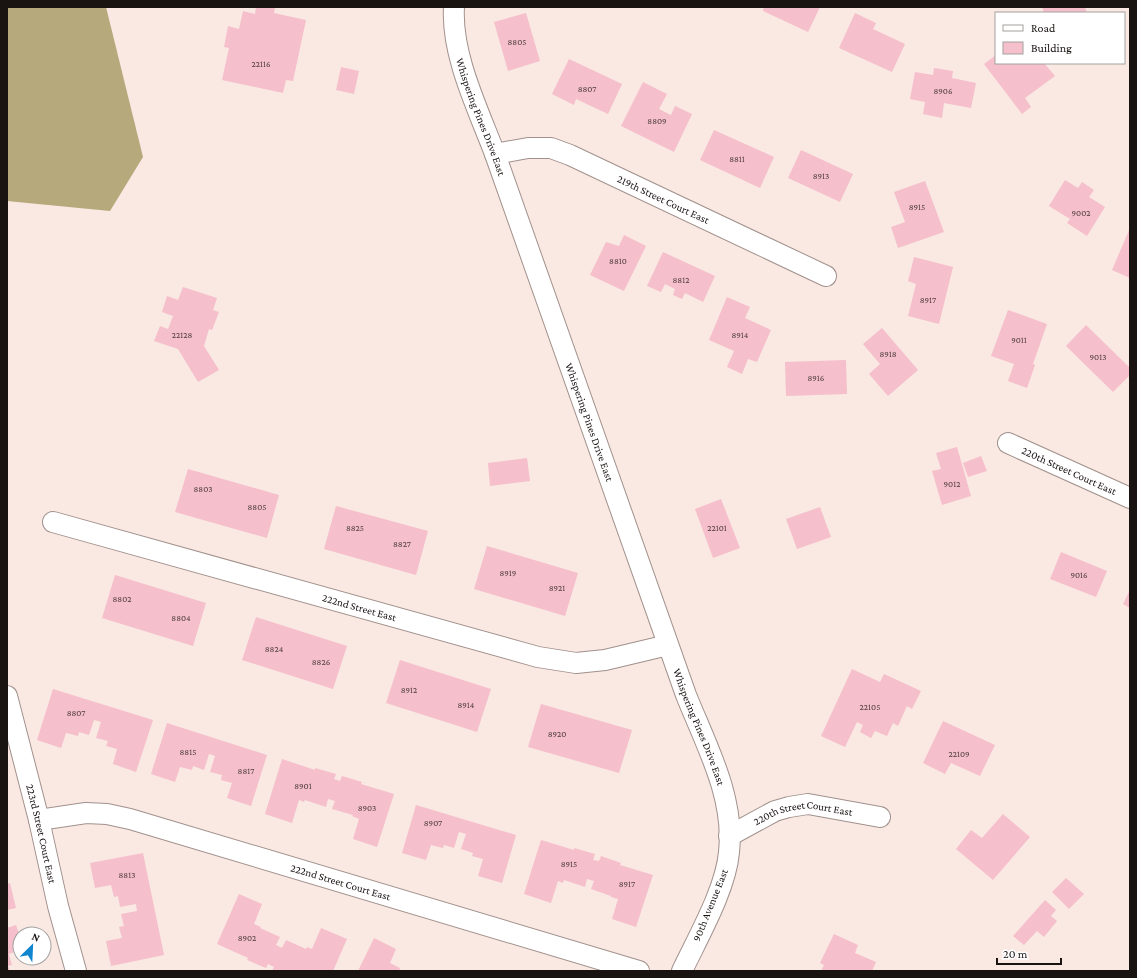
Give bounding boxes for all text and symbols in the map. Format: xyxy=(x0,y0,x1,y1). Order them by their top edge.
legend xyxy=(995,12,1125,64)
text: Road xyxy=(1031,21,1056,35)
house number: 8805 xyxy=(507,37,527,47)
text: Building xyxy=(1031,41,1072,55)
street label: Whispering Pines Drive East xyxy=(454,57,508,178)
house number: 22116 xyxy=(251,59,271,69)
house number: 8807 xyxy=(578,84,596,94)
house number: 8906 xyxy=(934,86,953,96)
house number: 8809 xyxy=(647,116,667,126)
house number: 8811 xyxy=(729,154,745,164)
house number: 8913 xyxy=(813,171,829,181)
street label: 219th Street Court East xyxy=(615,172,712,226)
house number: 8915 xyxy=(909,202,925,212)
house number: 9002 xyxy=(1072,208,1090,218)
house number: 8810 xyxy=(609,256,627,266)
house number: 8812 xyxy=(673,275,689,285)
house number: 8917 xyxy=(920,295,936,305)
house number: 22128 xyxy=(172,330,192,340)
house number: 8914 xyxy=(732,330,749,340)
house number: 9011 xyxy=(1011,335,1027,345)
house number: 8918 xyxy=(879,349,897,359)
house number: 9013 xyxy=(1090,352,1106,362)
street label: Whispering Pines Drive East xyxy=(563,361,616,483)
house number: 8916 xyxy=(808,373,825,383)
street label: 220th Street Court East xyxy=(1020,444,1119,497)
house number: 9012 xyxy=(944,479,960,489)
house number: 8803 xyxy=(194,484,212,494)
house number: 8805 xyxy=(247,502,267,512)
house number: 8825 xyxy=(346,523,364,533)
house number: 22101 xyxy=(707,523,727,533)
house number: 8827 xyxy=(393,539,411,549)
house number: 8919 xyxy=(500,568,517,578)
house number: 9016 xyxy=(1070,570,1088,580)
house number: 8921 xyxy=(549,583,565,593)
street label: 222nd Street East xyxy=(321,591,398,623)
house number: 8802 xyxy=(113,594,131,604)
house number: 8804 xyxy=(171,613,191,623)
house number: 8824 xyxy=(265,644,284,654)
house number: 8826 xyxy=(312,657,331,667)
street label: Whispering Pines Drive East xyxy=(671,667,727,787)
house number: 8912 xyxy=(401,685,417,695)
house number: 8914 xyxy=(458,700,475,710)
house number: 22105 xyxy=(860,702,880,712)
house number: 8807 xyxy=(67,708,85,718)
house number: 8920 xyxy=(548,729,566,739)
house number: 8815 xyxy=(180,747,196,757)
house number: 22109 xyxy=(948,749,970,759)
house number: 8817 xyxy=(238,766,254,776)
house number: 8901 xyxy=(294,781,312,791)
street label: 223rd Street Court East xyxy=(24,783,59,885)
street label: 220th Street Court East xyxy=(751,798,854,828)
house number: 8903 xyxy=(358,803,376,813)
house number: 8907 xyxy=(424,818,442,828)
house number: 8915 xyxy=(561,859,577,869)
street label: 222nd Street Court East xyxy=(289,861,392,903)
street label: 90th Avenue East xyxy=(690,867,730,943)
house number: 8813 xyxy=(119,870,135,880)
house number: 8917 xyxy=(619,879,635,889)
north arrow xyxy=(12,926,52,966)
text: N xyxy=(30,930,42,944)
house number: 8902 xyxy=(238,933,256,943)
scale bar xyxy=(997,940,1061,966)
text: 20 m xyxy=(1003,947,1028,961)

